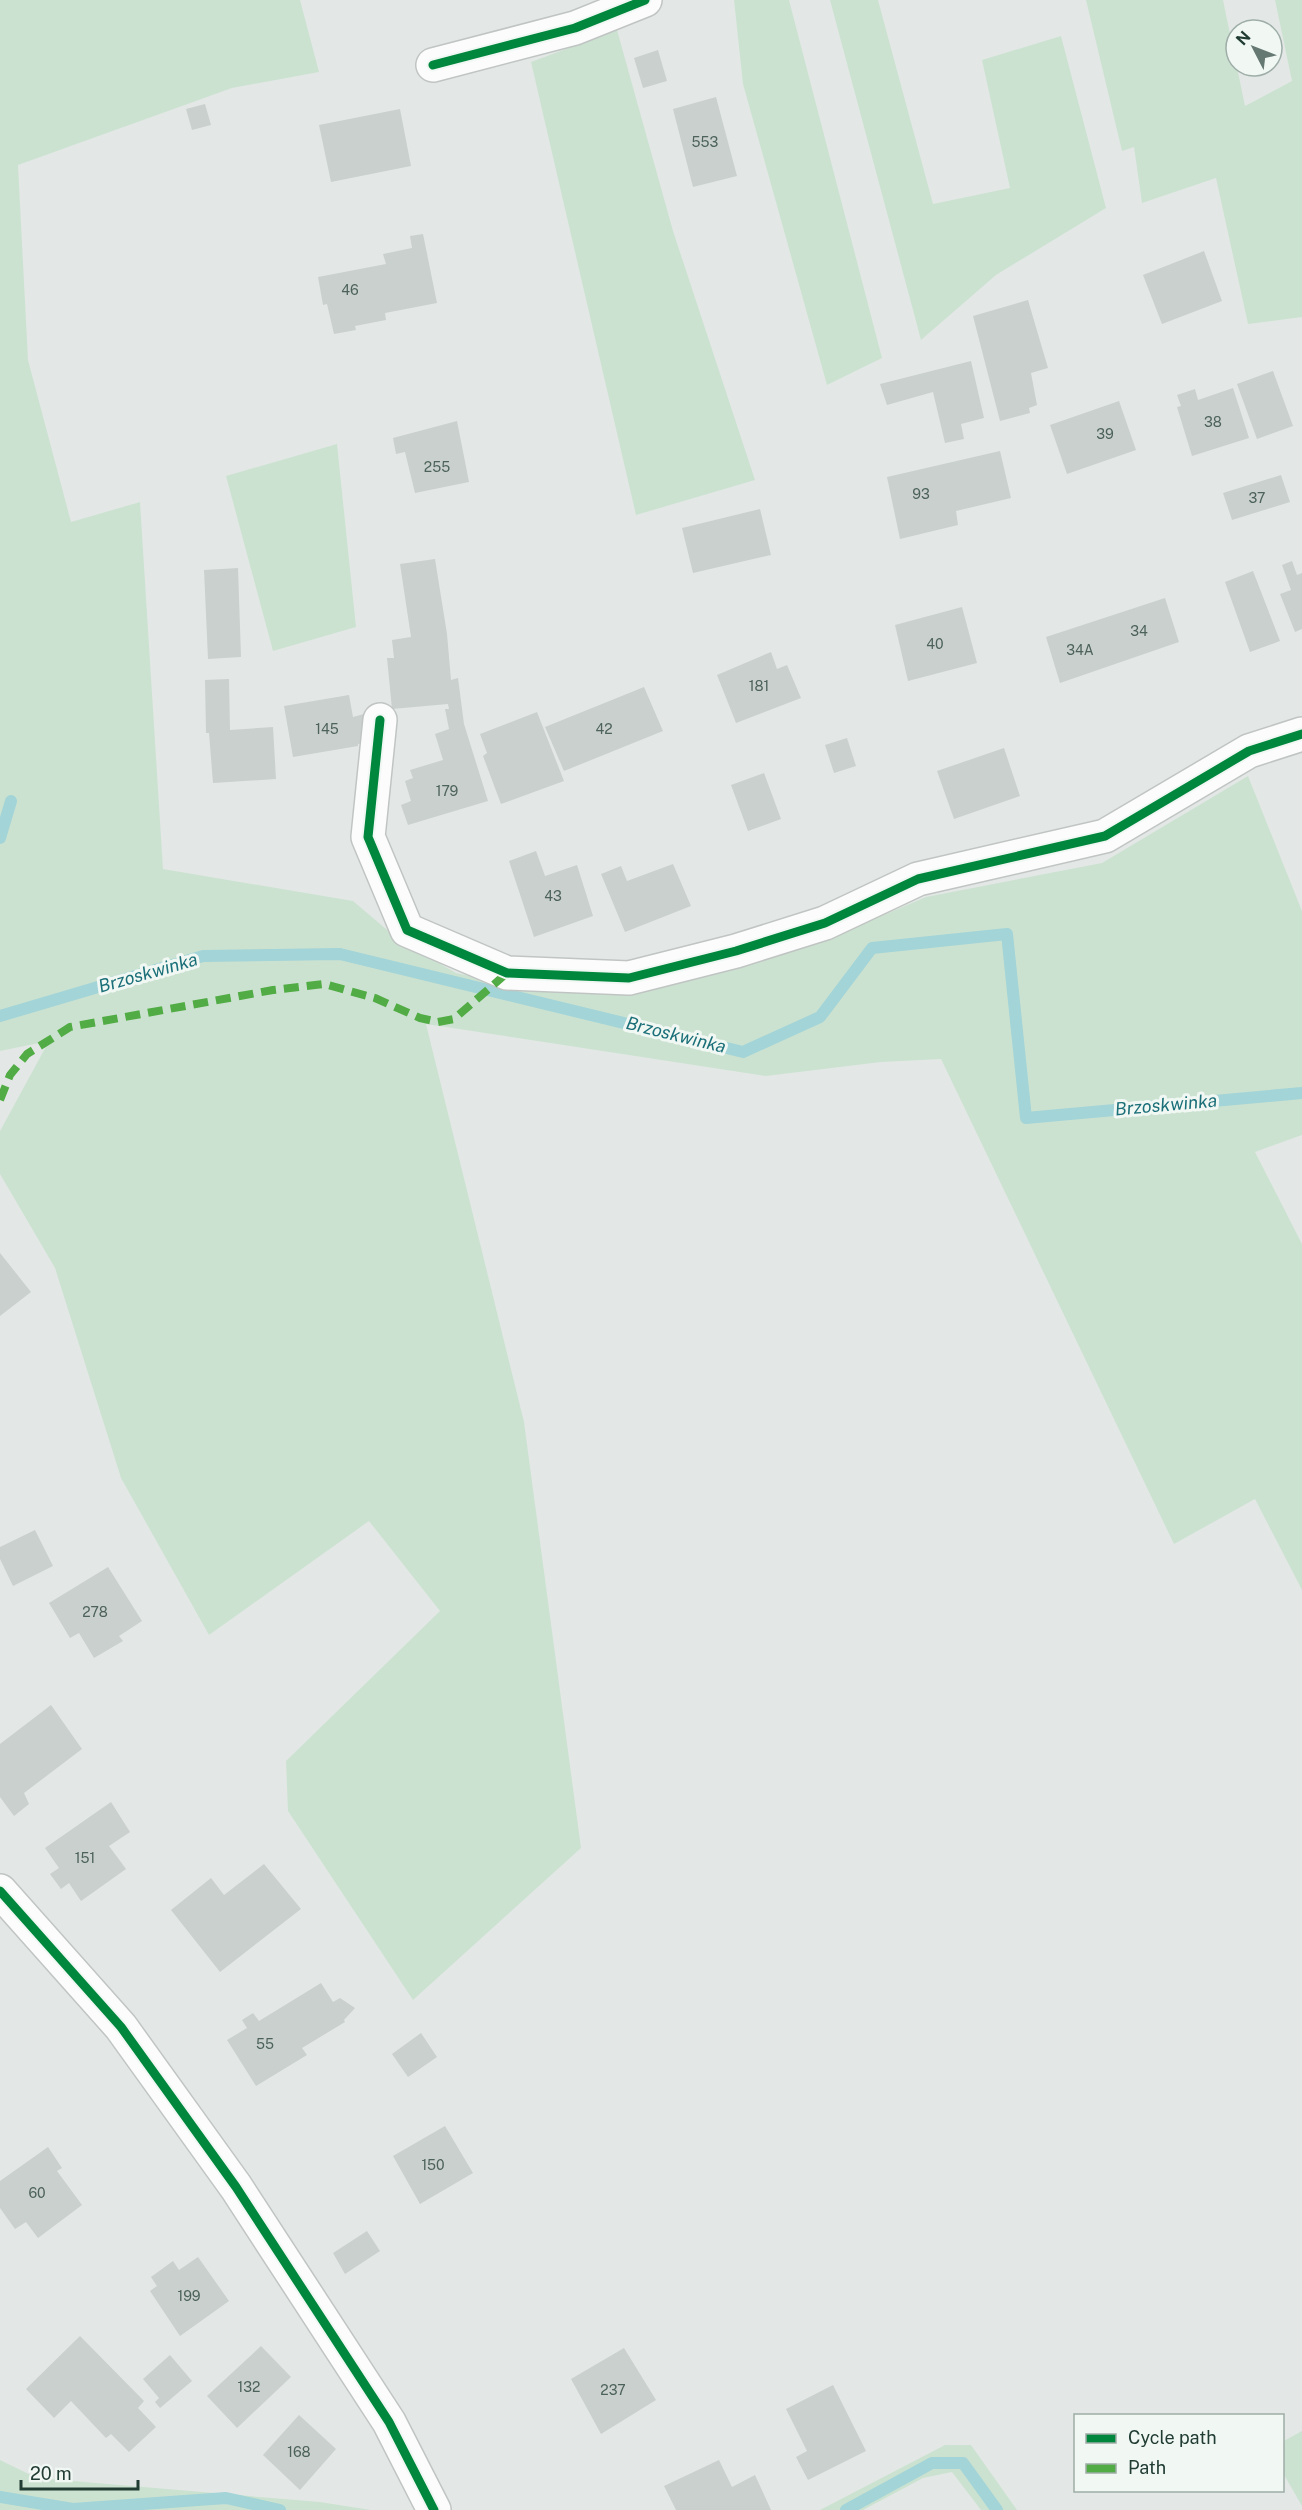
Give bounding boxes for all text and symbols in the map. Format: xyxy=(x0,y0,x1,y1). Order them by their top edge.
north arrow xyxy=(1224,18,1284,78)
text: N xyxy=(1232,27,1254,49)
house number: 553 xyxy=(692,134,719,150)
house number: 46 xyxy=(341,282,359,298)
house number: 38 xyxy=(1204,414,1222,430)
house number: 39 xyxy=(1096,426,1114,442)
house number: 255 xyxy=(424,459,450,475)
house number: 93 xyxy=(912,486,930,502)
house number: 37 xyxy=(1249,490,1265,506)
house number: 34 xyxy=(1130,623,1148,639)
house number: 40 xyxy=(926,636,944,652)
house number: 34A xyxy=(1066,642,1094,658)
house number: 181 xyxy=(749,678,769,694)
house number: 145 xyxy=(315,721,339,737)
house number: 42 xyxy=(595,721,613,737)
house number: 179 xyxy=(436,783,459,799)
house number: 43 xyxy=(544,888,562,904)
water label: Brzoskwinka xyxy=(96,948,200,997)
water label: Brzoskwinka xyxy=(624,1012,728,1057)
water label: Brzoskwinka xyxy=(1114,1090,1218,1119)
house number: 278 xyxy=(82,1604,108,1620)
house number: 151 xyxy=(75,1850,95,1866)
house number: 55 xyxy=(256,2036,274,2052)
house number: 150 xyxy=(421,2157,445,2173)
house number: 60 xyxy=(28,2185,46,2201)
house number: 199 xyxy=(177,2288,201,2304)
house number: 132 xyxy=(238,2379,260,2395)
house number: 237 xyxy=(600,2382,626,2398)
legend xyxy=(1074,2414,1284,2492)
text: Cycle path xyxy=(1128,2427,1217,2448)
house number: 168 xyxy=(287,2444,311,2460)
scale bar xyxy=(21,2453,138,2491)
text: Path xyxy=(1128,2457,1166,2478)
text: 20 m xyxy=(30,2463,72,2484)

